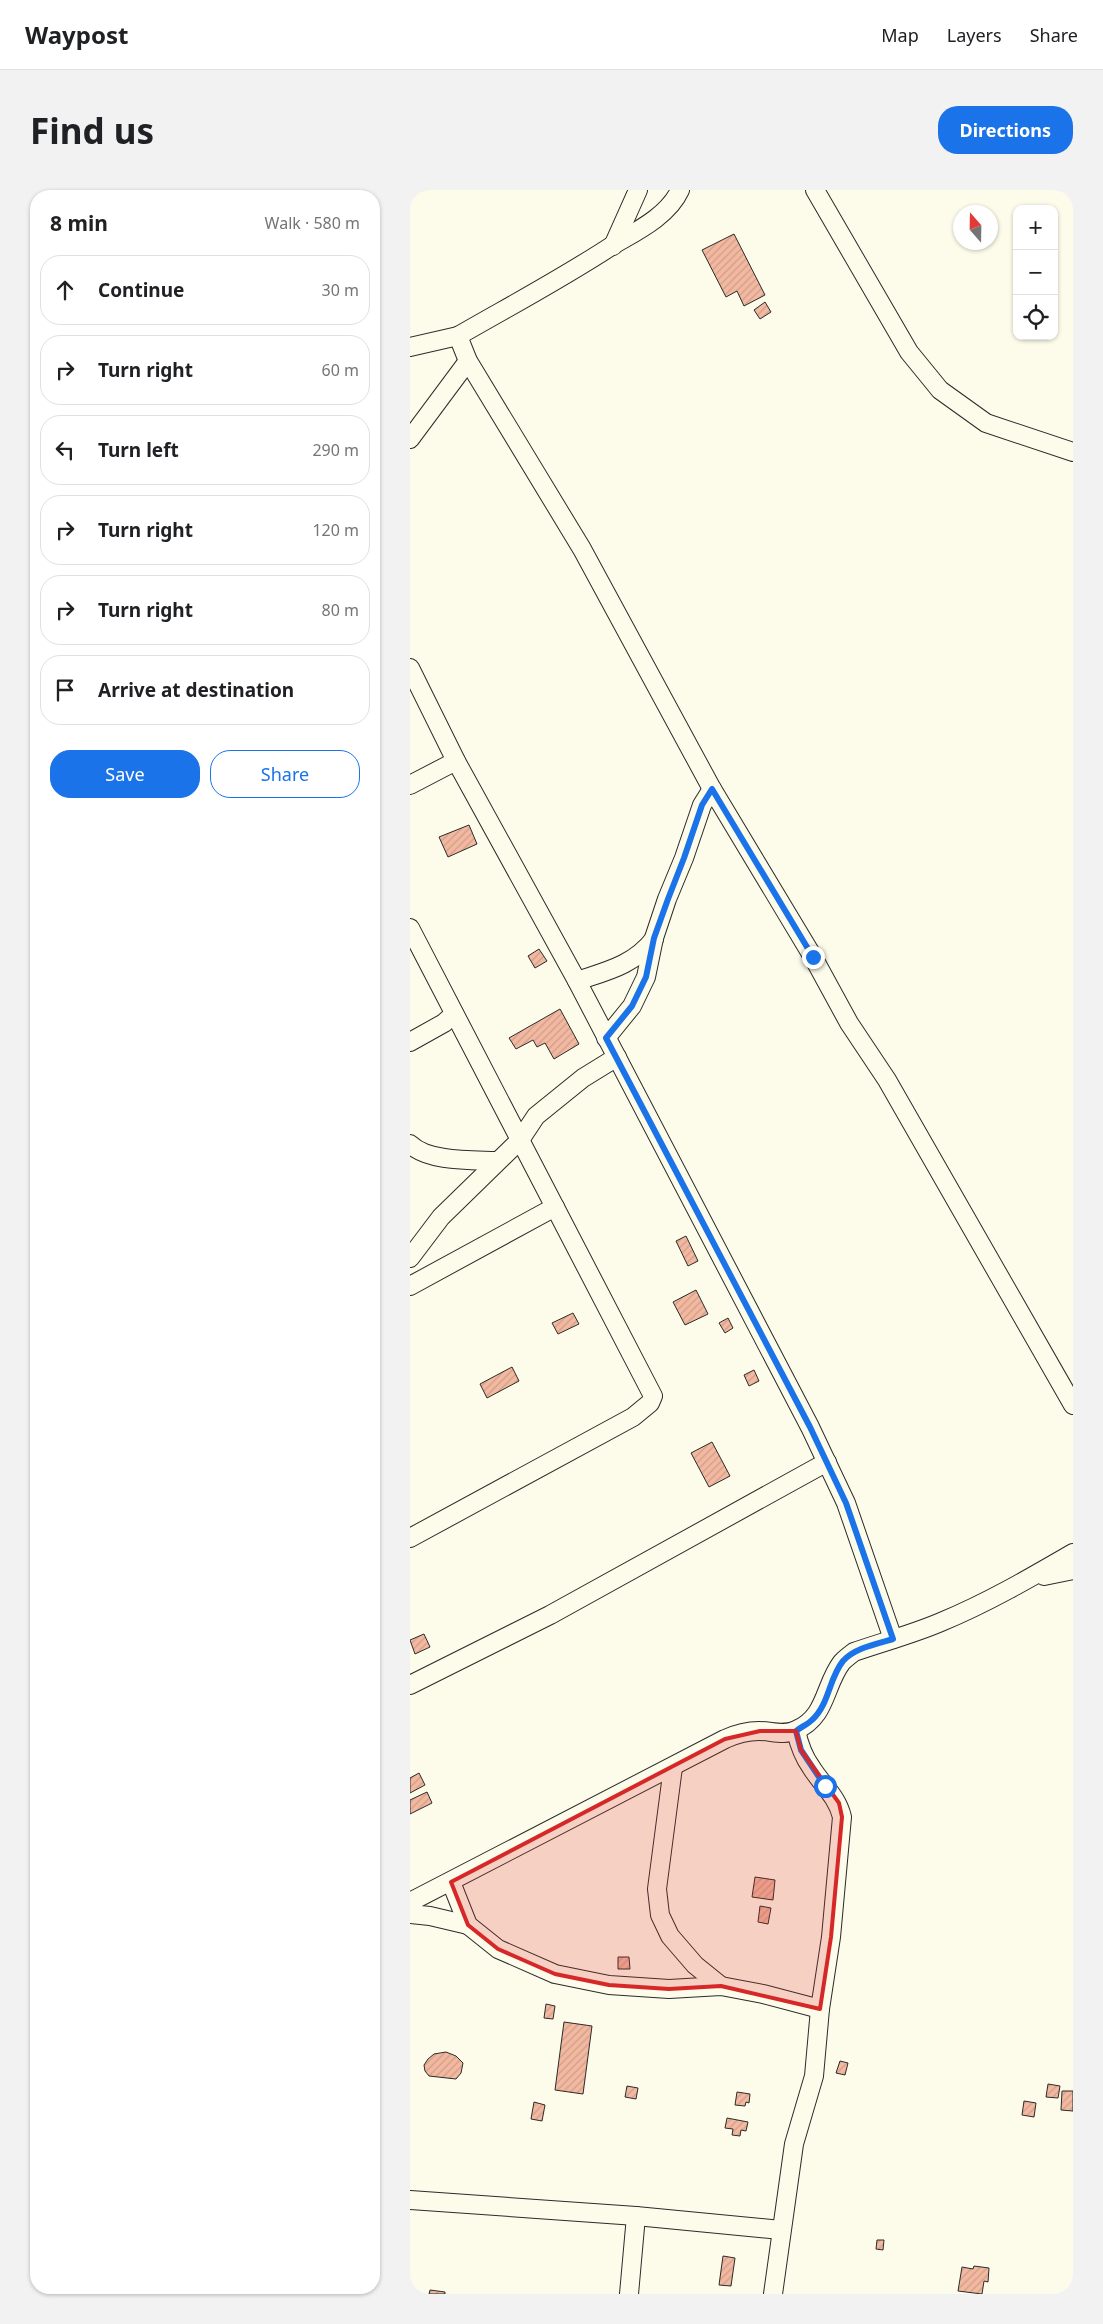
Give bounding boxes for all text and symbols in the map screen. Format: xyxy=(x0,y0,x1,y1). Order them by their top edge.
text: Waypost xyxy=(25,18,128,51)
text: Map xyxy=(881,23,919,47)
text: Layers xyxy=(947,23,1002,47)
text: Share xyxy=(1030,23,1078,47)
button: Directions xyxy=(938,106,1073,154)
text: Find us xyxy=(30,107,154,154)
north arrow xyxy=(953,205,998,250)
map controls xyxy=(1013,205,1058,340)
button: + xyxy=(1013,205,1058,250)
text: 8 min xyxy=(50,209,108,237)
text: Walk · 580 m xyxy=(265,212,360,234)
button: − xyxy=(1013,250,1058,295)
icon: ahead xyxy=(51,276,79,304)
text: Continue xyxy=(98,277,184,303)
text: 30 m xyxy=(322,279,359,301)
button: locate xyxy=(1013,295,1058,340)
icon: right xyxy=(51,356,79,384)
text: Turn right xyxy=(98,357,193,383)
text: 60 m xyxy=(322,359,359,381)
icon: left xyxy=(51,436,79,464)
text: Turn left xyxy=(98,437,179,463)
text: 290 m xyxy=(312,439,359,461)
icon: right xyxy=(51,516,79,544)
text: Turn right xyxy=(98,517,193,543)
text: 120 m xyxy=(312,519,359,541)
icon: right xyxy=(51,596,79,624)
text: Turn right xyxy=(98,597,193,623)
text: 80 m xyxy=(322,599,359,621)
icon: arrive xyxy=(51,676,79,704)
text: Arrive at destination xyxy=(98,677,294,703)
button: Save xyxy=(50,750,200,798)
button: Share xyxy=(210,750,360,798)
route end xyxy=(802,946,825,969)
route start xyxy=(814,1775,837,1798)

